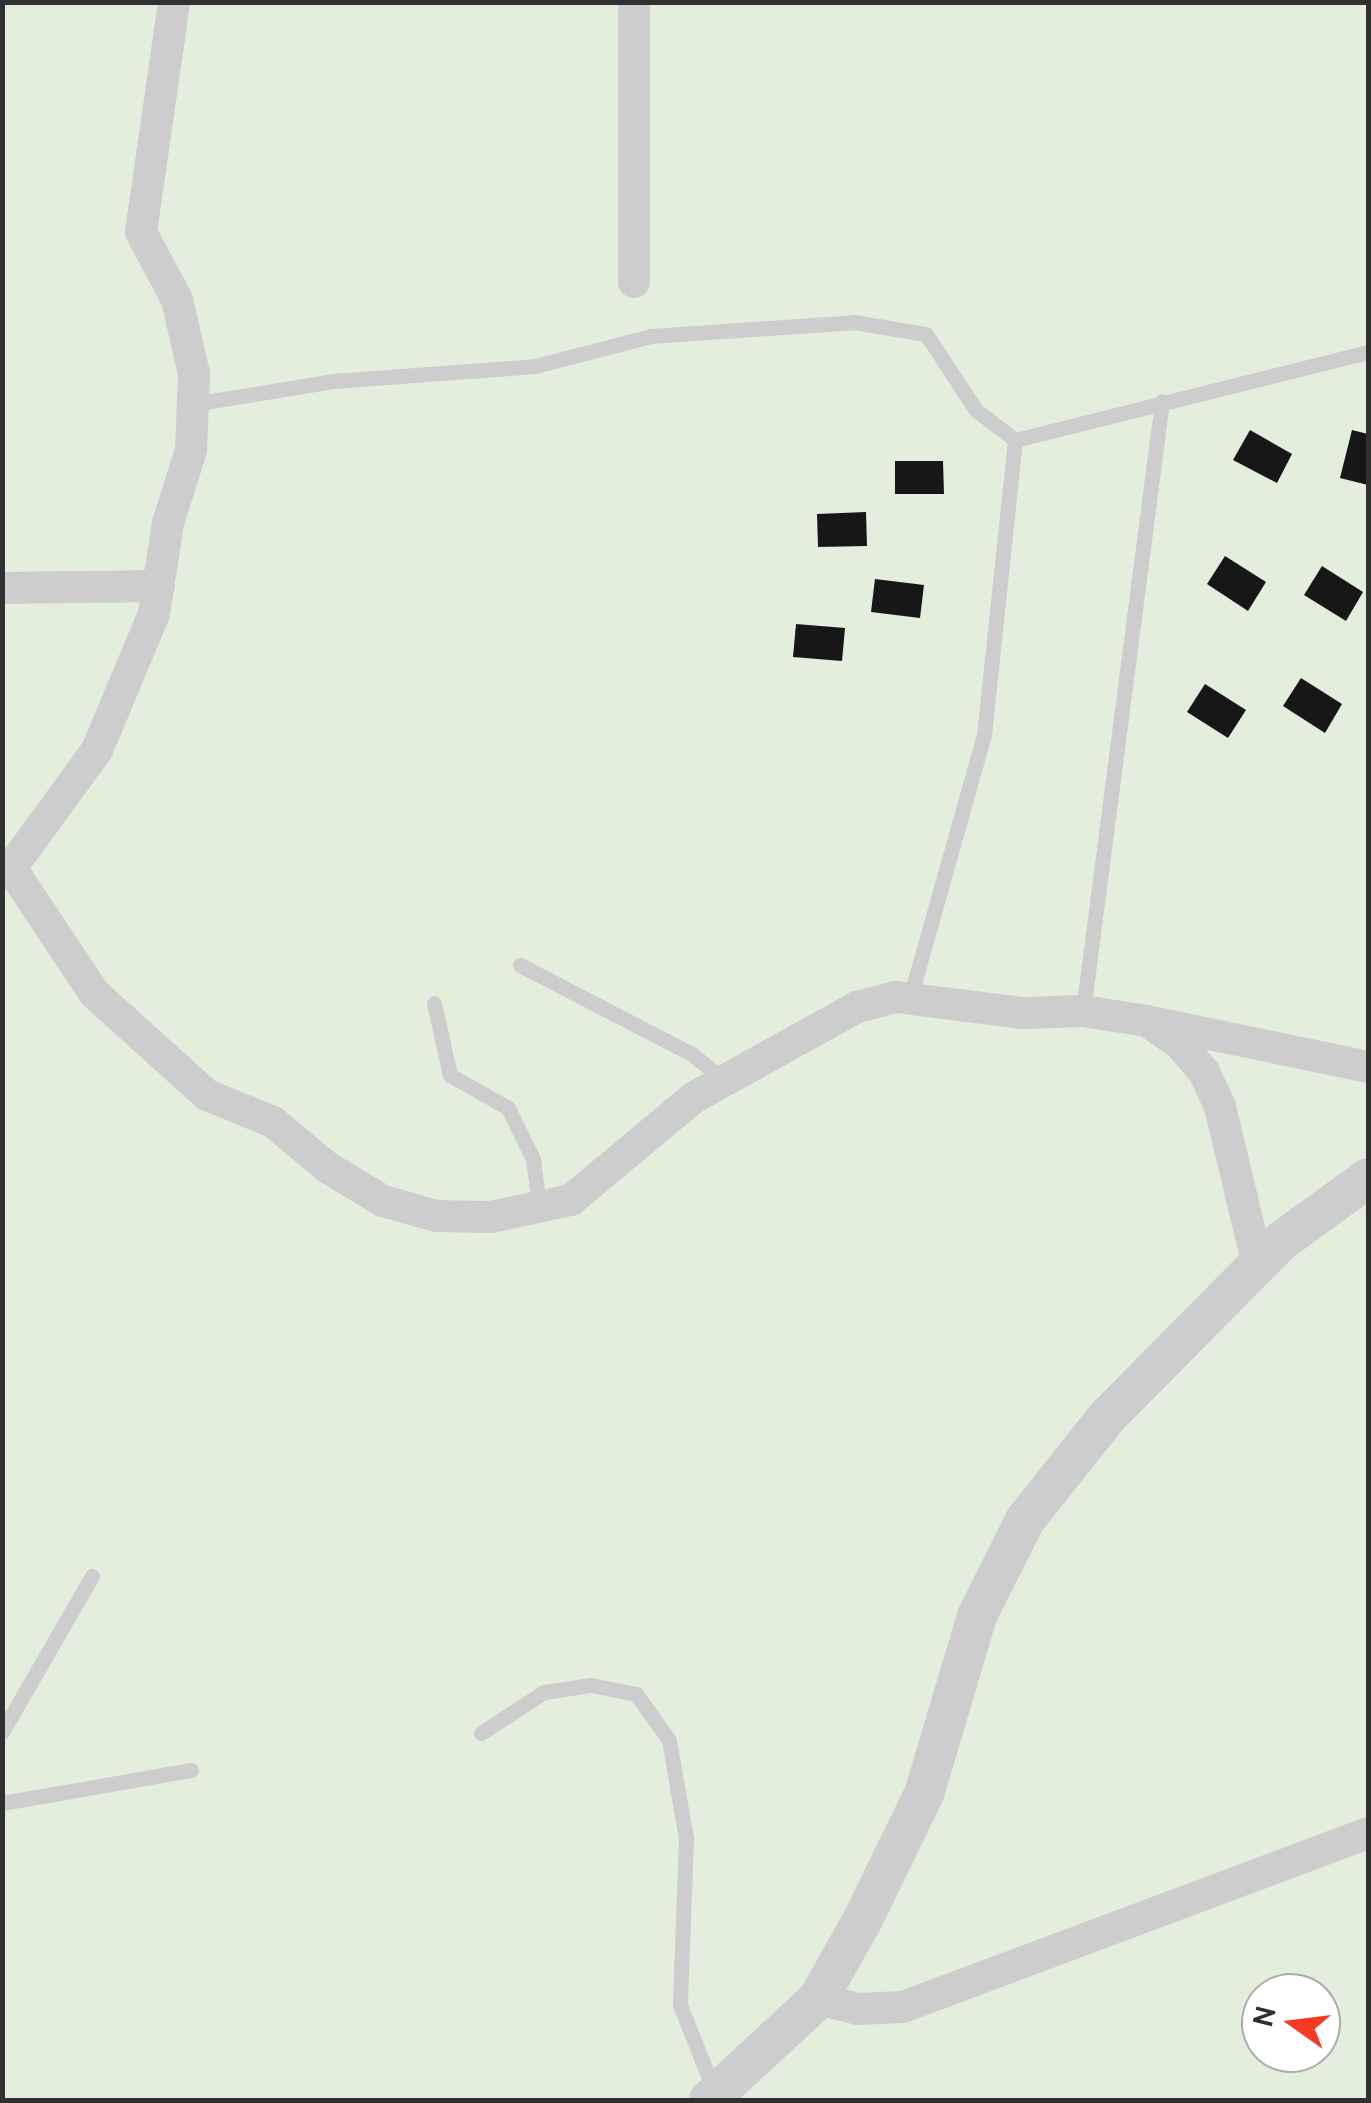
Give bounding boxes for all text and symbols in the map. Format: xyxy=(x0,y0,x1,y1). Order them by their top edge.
north arrow xyxy=(1241,1973,1341,2073)
text: N xyxy=(1245,2003,1283,2030)

